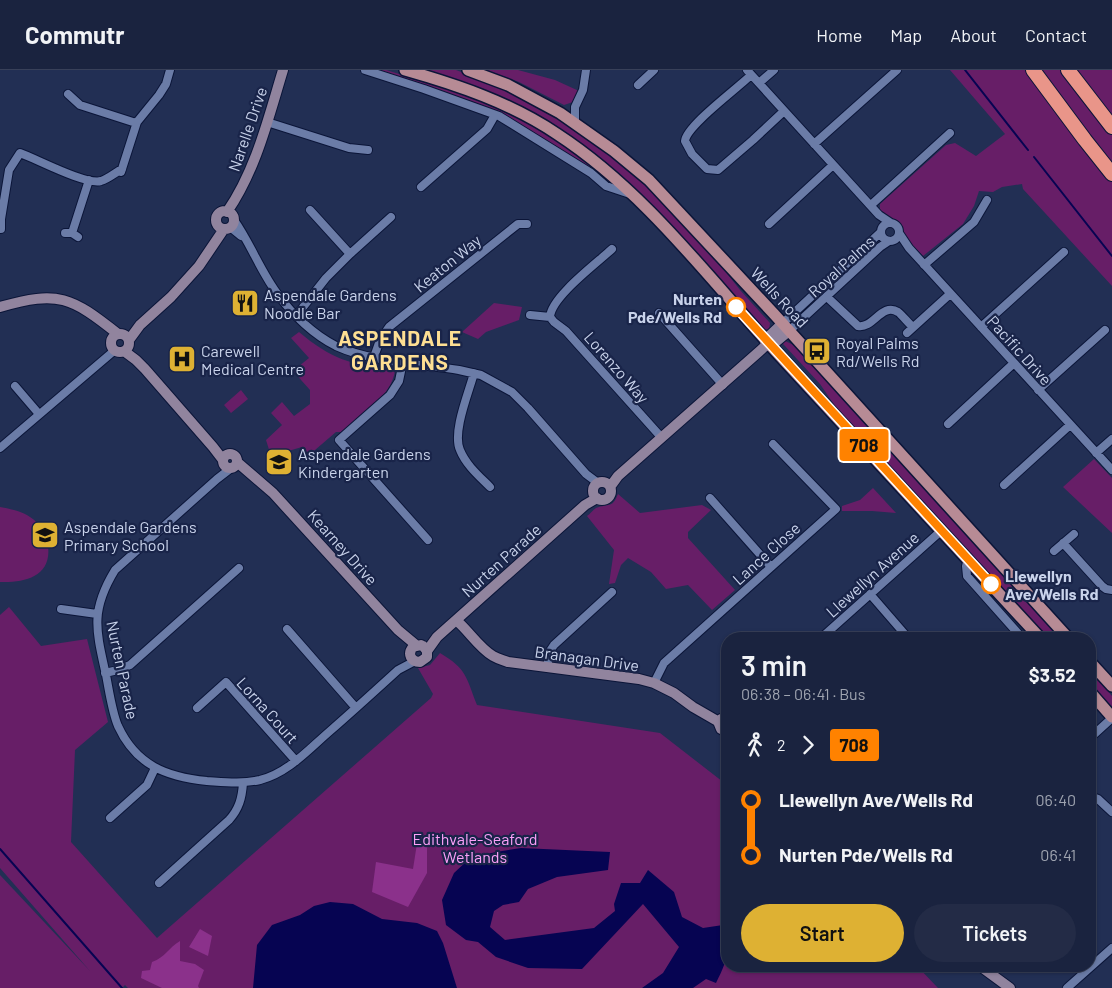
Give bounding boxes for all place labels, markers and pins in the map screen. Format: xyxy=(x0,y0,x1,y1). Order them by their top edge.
place label: Aspendale Gardens Noodle Bar xyxy=(264,285,397,322)
restaurant icon: Aspendale Gardens Noodle Bar xyxy=(230,288,260,318)
place label: Nurten Pde/Wells Rd xyxy=(628,289,722,326)
marker: Nurten Pde/Wells Rd xyxy=(726,297,746,317)
place label: Royal Palms Rd/Wells Rd xyxy=(836,333,919,370)
bus stop icon: Royal Palms Rd/Wells Rd xyxy=(802,336,832,366)
place label: Carewell Medical Centre xyxy=(201,341,304,378)
hospital icon: Carewell Medical Centre xyxy=(167,344,197,374)
place label: Aspendale Gardens Kindergarten xyxy=(298,444,431,481)
school or university icon: Aspendale Gardens Kindergarten xyxy=(264,447,294,477)
place label: Aspendale Gardens Primary School xyxy=(64,517,197,554)
school or university icon: Aspendale Gardens Primary School xyxy=(30,520,60,550)
place label: Llewellyn Ave/Wells Rd xyxy=(1005,566,1099,603)
marker: Llewellyn Ave/Wells Rd xyxy=(981,574,1001,594)

